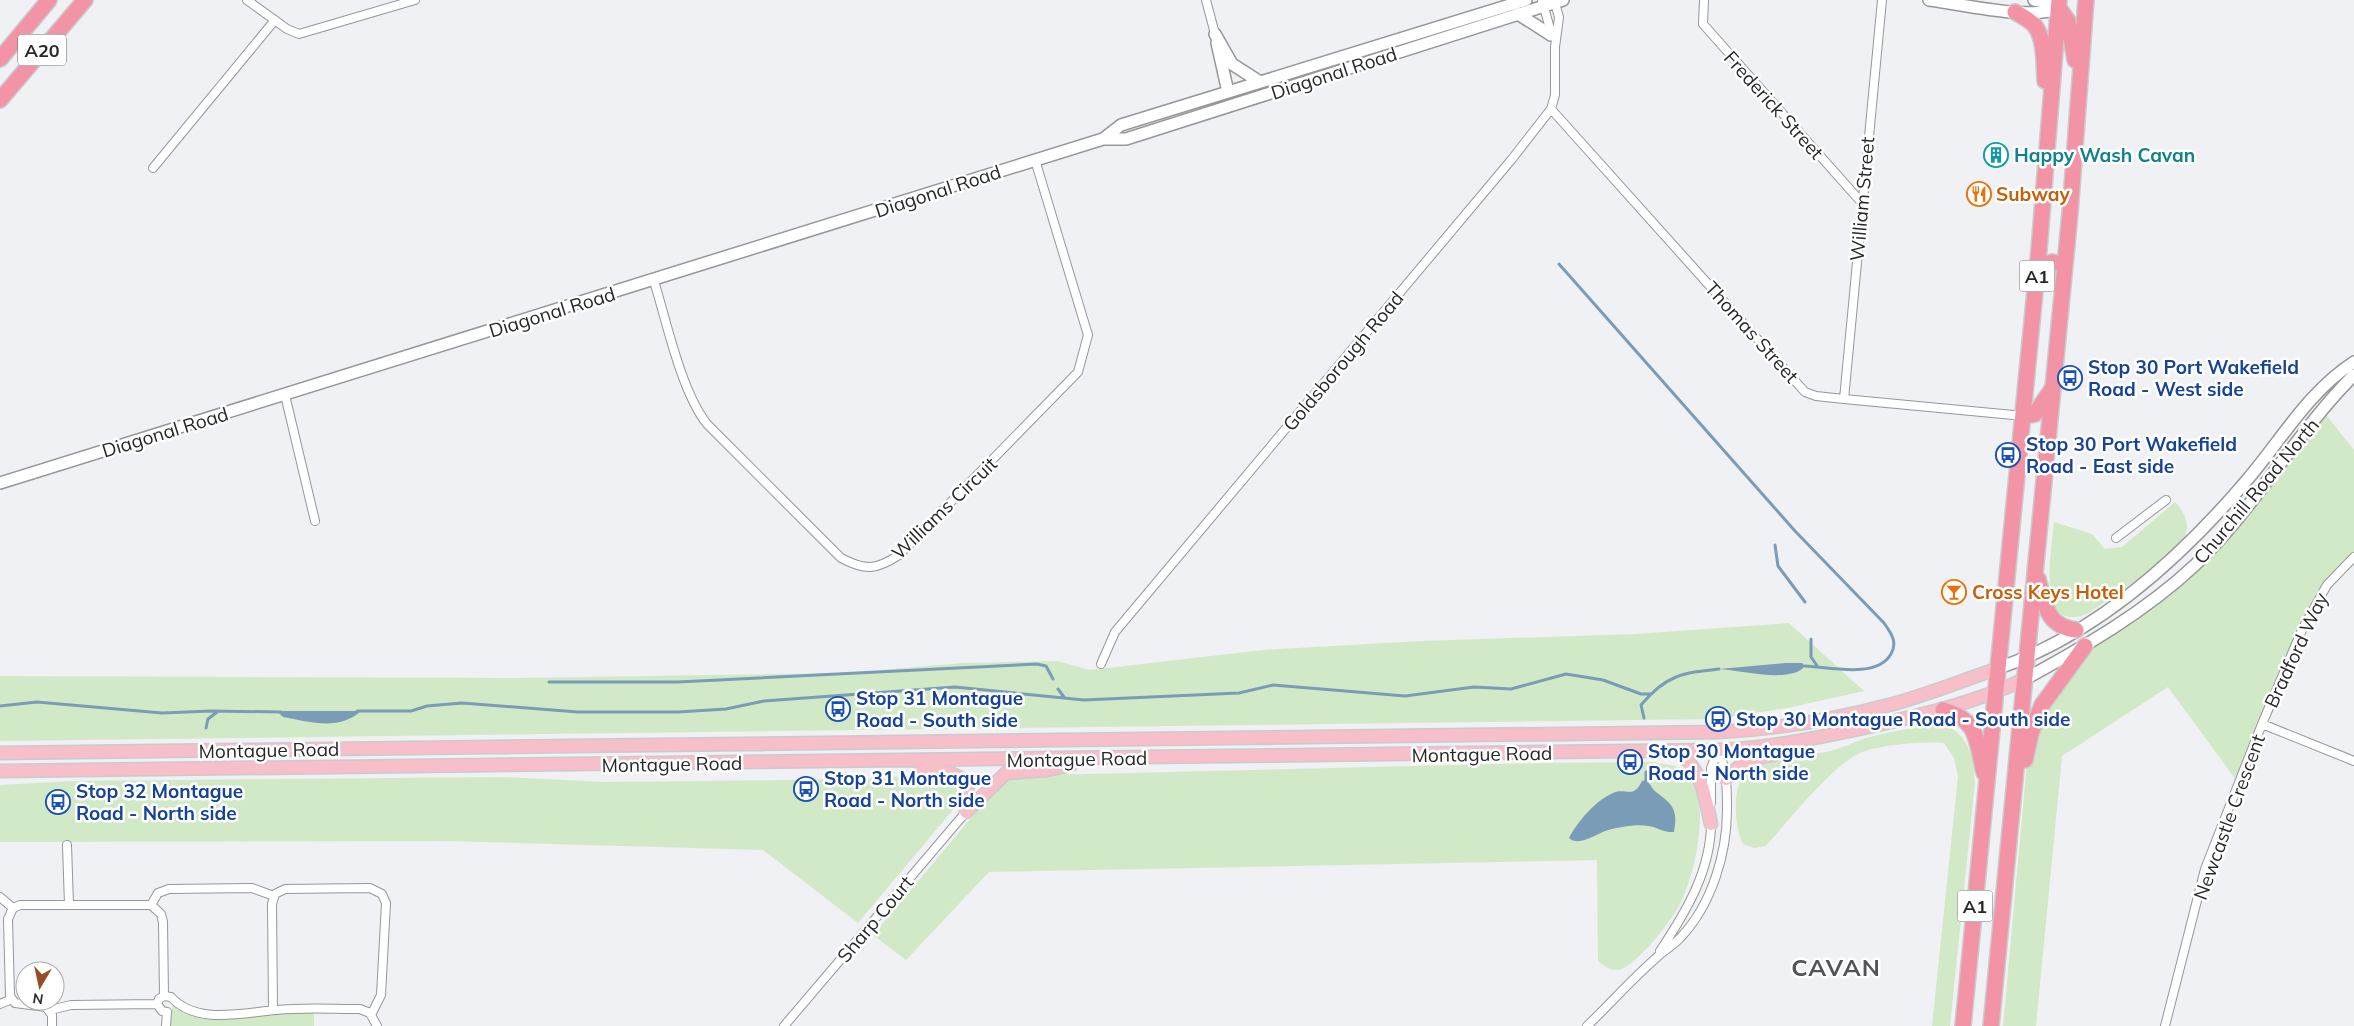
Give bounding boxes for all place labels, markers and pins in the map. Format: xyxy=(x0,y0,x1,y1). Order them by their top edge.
building icon: Happy Wash Cavan xyxy=(1983,142,2009,168)
place label: Happy Wash Cavan xyxy=(2014,143,2195,167)
restaurant icon: Subway xyxy=(1966,181,1992,207)
place label: Subway xyxy=(1996,182,2070,206)
place label: Stop 30 Port Wakefield Road - West side xyxy=(2088,355,2299,401)
bus stop icon: Stop 30 Port Wakefield Road - West side xyxy=(2057,365,2083,391)
place label: Stop 30 Port Wakefield Road - East side xyxy=(2026,432,2237,478)
bus stop icon: Stop 30 Port Wakefield Road - East side xyxy=(1995,442,2021,468)
bar icon: Cross Keys Hotel xyxy=(1941,579,1967,605)
place label: Cross Keys Hotel xyxy=(1972,580,2124,604)
place label: Stop 31 Montague Road - South side xyxy=(856,686,1023,732)
bus stop icon: Stop 31 Montague Road - South side xyxy=(825,696,851,722)
bus stop icon: Stop 30 Montague Road - South side xyxy=(1705,706,1731,732)
place label: Stop 30 Montague Road - South side xyxy=(1736,707,2070,731)
place label: Stop 30 Montague Road - North side xyxy=(1648,739,1815,785)
bus stop icon: Stop 30 Montague Road - North side xyxy=(1617,749,1643,775)
place label: Stop 31 Montague Road - North side xyxy=(824,766,991,812)
bus stop icon: Stop 31 Montague Road - North side xyxy=(793,776,819,802)
place label: Stop 32 Montague Road - North side xyxy=(76,779,243,825)
bus stop icon: Stop 32 Montague Road - North side xyxy=(45,789,71,815)

